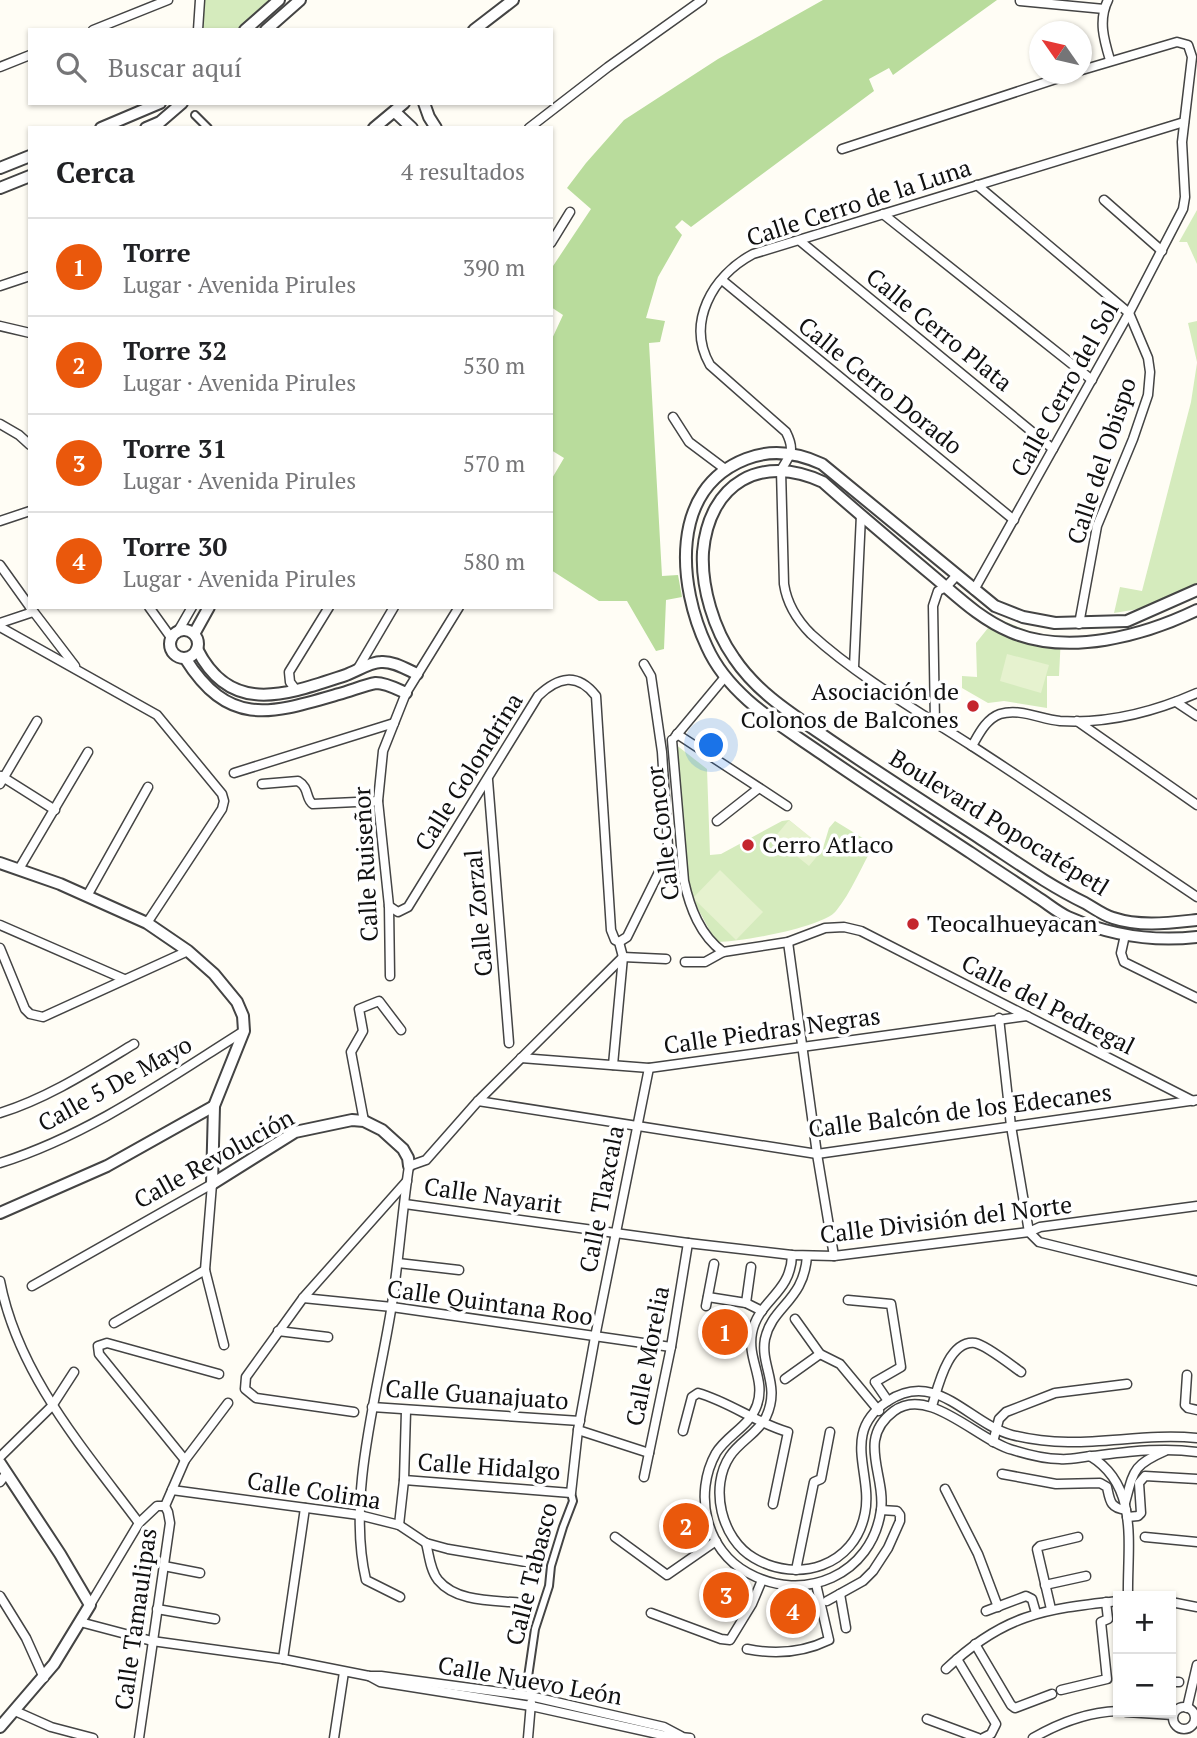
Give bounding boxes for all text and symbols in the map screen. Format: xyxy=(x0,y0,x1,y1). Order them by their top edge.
north arrow xyxy=(1029,21,1092,84)
search box xyxy=(28,28,553,105)
icon: search xyxy=(52,48,90,86)
text: Buscar aquí xyxy=(108,50,242,84)
street label: Calle Cerro de la Luna xyxy=(742,151,975,253)
text: Cerca xyxy=(56,152,135,192)
text: 4 resultados xyxy=(401,156,525,187)
text: Torre xyxy=(123,235,191,269)
text: 1 xyxy=(73,252,86,283)
text: 390 m xyxy=(463,252,525,283)
street label: Calle Cerro Plata xyxy=(860,260,1019,398)
text: Lugar · Avenida Pirules xyxy=(123,269,356,300)
street label: Calle Cerro del Sol xyxy=(1003,295,1126,482)
street label: Calle Cerro Dorado xyxy=(792,309,969,461)
text: Torre 32 xyxy=(123,333,227,367)
text: 2 xyxy=(73,350,86,381)
text: 530 m xyxy=(463,350,525,381)
text: Lugar · Avenida Pirules xyxy=(123,367,356,398)
street label: Calle del Obispo xyxy=(1059,373,1143,548)
text: Torre 31 xyxy=(123,431,227,465)
text: 3 xyxy=(73,448,86,479)
text: 570 m xyxy=(463,448,525,479)
text: Lugar · Avenida Pirules xyxy=(123,465,356,496)
text: Torre 30 xyxy=(123,529,227,563)
text: 4 xyxy=(73,546,86,577)
text: 580 m xyxy=(463,546,525,577)
text: Lugar · Avenida Pirules xyxy=(123,563,356,594)
place label: Asociación de Colonos de Balcones xyxy=(741,675,959,735)
street label: Calle Golondrina xyxy=(407,686,530,857)
marker: Asociación de Colonos de Balcones xyxy=(965,698,981,714)
your location xyxy=(694,728,728,762)
street label: Boulevard Popocatépetl xyxy=(884,742,1115,903)
street label: Calle Concor xyxy=(638,763,686,902)
street label: Calle Ruiseñor xyxy=(345,785,385,943)
place label: Cerro Atlaco xyxy=(762,828,894,860)
marker: Cerro Atlaco xyxy=(740,837,756,853)
street label: Calle Zorzal xyxy=(457,848,499,978)
place label: Teocalhueyacan xyxy=(927,907,1098,939)
marker: Teocalhueyacan xyxy=(905,916,921,932)
street label: Calle del Pedregal xyxy=(956,947,1141,1062)
street label: Calle Piedras Negras xyxy=(661,999,882,1061)
street label: Calle 5 De Mayo xyxy=(32,1028,197,1139)
street label: Calle Balcón de los Edecanes xyxy=(806,1076,1113,1145)
street label: Calle Revolución xyxy=(128,1101,299,1215)
street label: Calle Tlaxcala xyxy=(571,1123,631,1275)
street label: Calle Nayarit xyxy=(422,1169,564,1221)
street label: Calle División del Norte xyxy=(818,1188,1074,1250)
street label: Calle Quintana Roo xyxy=(385,1272,595,1332)
street label: Calle Morelia xyxy=(618,1283,676,1428)
pin: 1 xyxy=(702,1306,748,1358)
street label: Calle Guanajuato xyxy=(384,1372,570,1416)
street label: Calle Hidalgo xyxy=(417,1445,562,1487)
street label: Calle Colima xyxy=(245,1464,384,1516)
street label: Calle Tabasco xyxy=(498,1499,564,1648)
pin: 2 xyxy=(663,1500,709,1552)
street label: Calle Tamaulipas xyxy=(106,1526,164,1712)
pin: 3 xyxy=(703,1569,749,1621)
pin: 4 xyxy=(770,1585,816,1637)
map controls xyxy=(1113,1591,1176,1717)
button: + xyxy=(1113,1591,1176,1654)
street label: Calle Nuevo León xyxy=(436,1648,625,1712)
button: − xyxy=(1113,1654,1176,1717)

